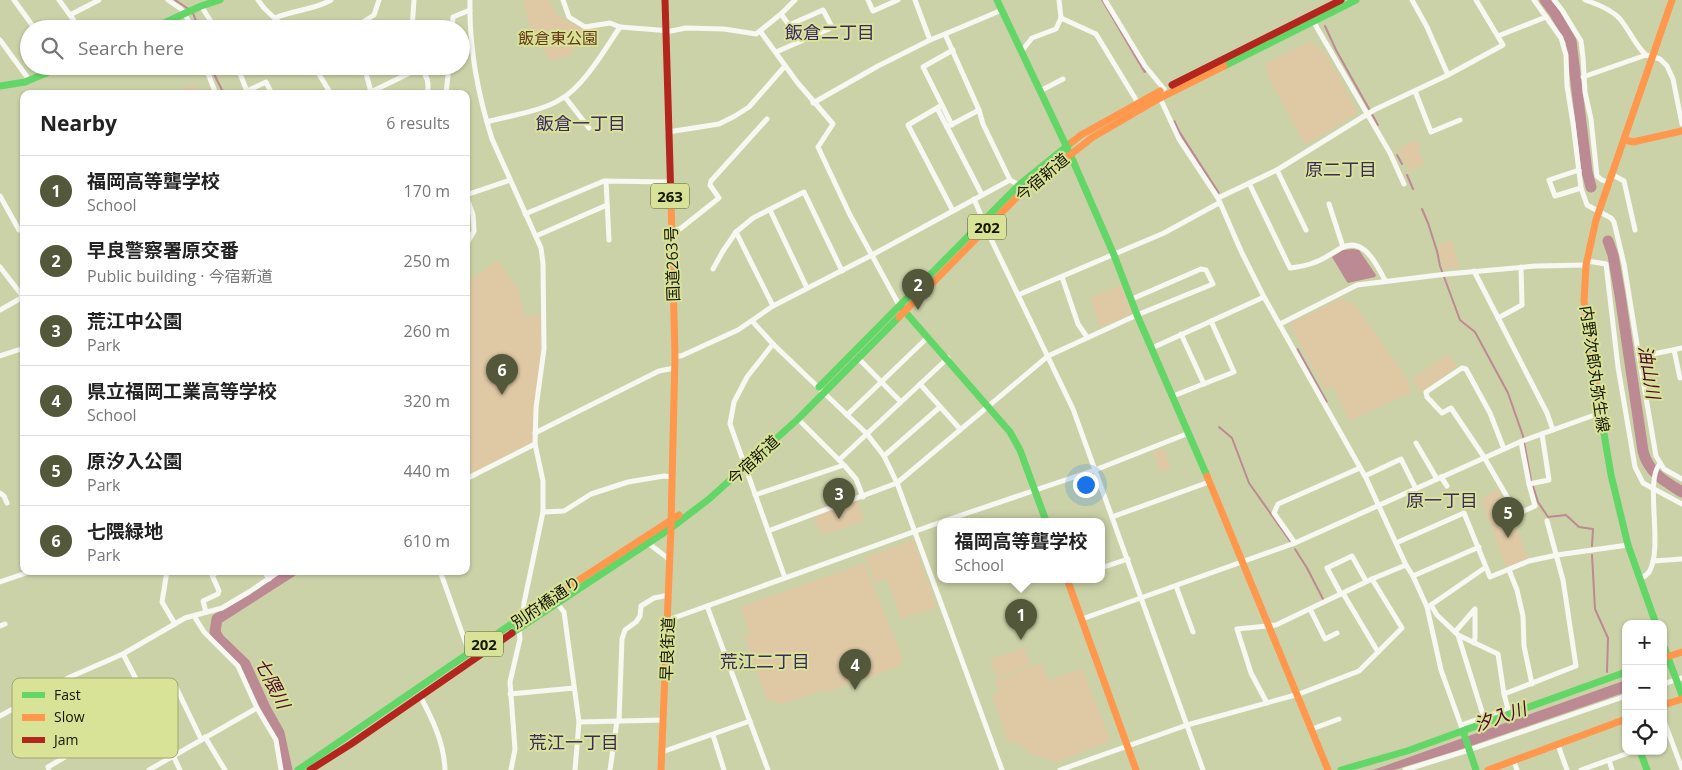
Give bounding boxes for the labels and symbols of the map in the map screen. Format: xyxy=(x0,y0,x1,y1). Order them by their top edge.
district label: 飯倉二丁目 xyxy=(785,20,875,44)
park label: 飯倉東公園 xyxy=(518,27,598,49)
district label: 飯倉一丁目 xyxy=(536,111,626,135)
street label: 今宿新道 xyxy=(1010,148,1074,206)
district label: 原二丁目 xyxy=(1305,157,1377,181)
road number: 263 xyxy=(651,184,689,208)
road number: 202 xyxy=(968,214,1006,240)
street label: 国道263号 xyxy=(660,226,684,302)
pin: 2 xyxy=(902,269,934,310)
street label: 内野次郎丸弥生線 xyxy=(1575,304,1615,434)
water label: 油山川 xyxy=(1634,343,1666,403)
pin: 6 xyxy=(486,354,518,395)
street label: 今宿新道 xyxy=(722,430,784,490)
your location xyxy=(1073,472,1099,498)
pin: 3 xyxy=(823,478,855,519)
district label: 原一丁目 xyxy=(1406,488,1478,512)
pin: 5 xyxy=(1492,497,1524,538)
street label: 別府橋通り xyxy=(507,571,585,633)
pin: 1 xyxy=(1005,599,1037,640)
street label: 早良街道 xyxy=(655,617,679,681)
road number: 202 xyxy=(465,632,503,656)
district label: 荒江二丁目 xyxy=(720,649,810,673)
pin: 4 xyxy=(839,649,871,690)
water label: 七隈川 xyxy=(250,653,297,714)
legend xyxy=(12,678,178,758)
text: Fast xyxy=(54,685,81,704)
water label: 汐入川 xyxy=(1471,695,1531,736)
text: Slow xyxy=(54,707,85,726)
text: Jam xyxy=(52,730,79,749)
district label: 荒江一丁目 xyxy=(529,730,619,754)

